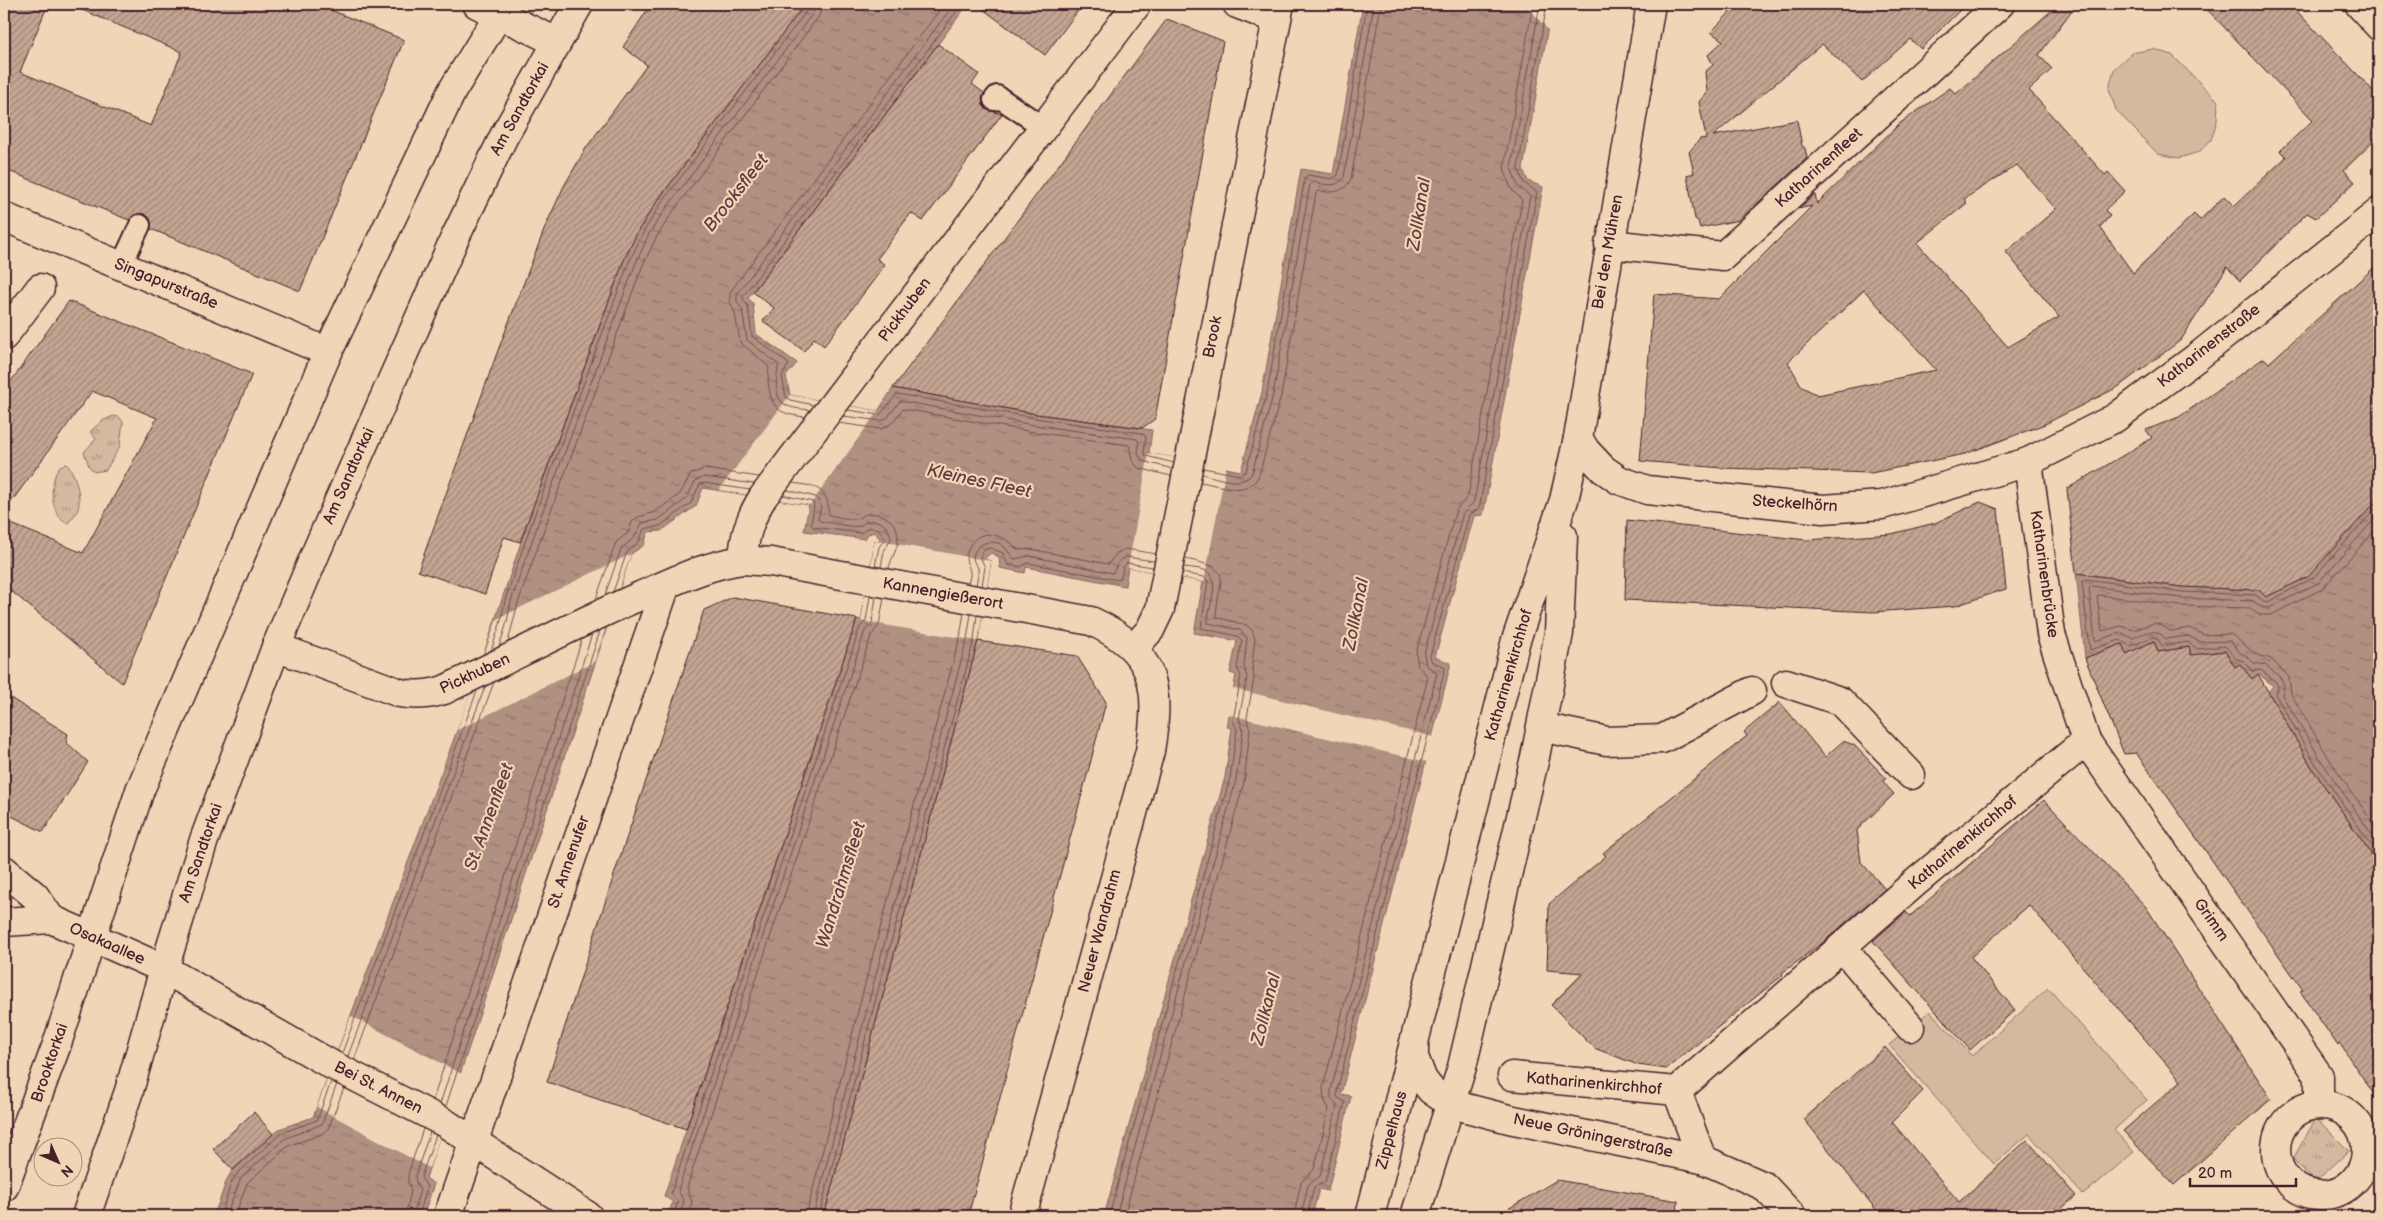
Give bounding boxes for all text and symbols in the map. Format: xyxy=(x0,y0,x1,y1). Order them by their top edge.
street label: Am Sandtorkai xyxy=(487,59,553,159)
street label: Katharinenfleet xyxy=(1772,124,1866,212)
water label: Brooksfleet xyxy=(699,150,773,236)
water label: Zollkanal xyxy=(1403,176,1435,253)
street label: Bei den Mühren xyxy=(1589,193,1627,311)
street label: Singapurstraße xyxy=(111,255,221,314)
street label: Pickhuben xyxy=(875,274,935,346)
street label: Katharinenstraße xyxy=(2154,300,2264,392)
street label: Brook xyxy=(1200,314,1226,360)
street label: Am Sandtorkai xyxy=(319,425,379,527)
water label: Kleines Fleet xyxy=(925,460,1033,502)
street label: Steckelhörn xyxy=(1752,492,1838,516)
street label: Katharinenbrücke xyxy=(2026,509,2062,639)
street label: Kannengießerort xyxy=(881,574,1005,614)
water label: Zollkanal xyxy=(1339,575,1373,653)
street label: Katharinenkirchhof xyxy=(1481,607,1537,743)
street label: Pickhuben xyxy=(437,649,513,699)
water label: St. Annenfleet xyxy=(460,760,518,873)
street label: Katharinenkirchhof xyxy=(1905,792,2021,894)
street label: Am Sandtorkai xyxy=(175,801,227,905)
street label: St. Annenufer xyxy=(544,813,594,911)
water label: Wandrahmsfleet xyxy=(812,819,870,951)
street label: Neuer Wandrahm xyxy=(1074,867,1126,995)
street label: Grimm xyxy=(2189,895,2233,945)
street label: Osakaallee xyxy=(66,919,148,969)
water label: Zollkanal xyxy=(1247,970,1285,1048)
street label: Brooktorkai xyxy=(28,1021,72,1105)
street label: Bei St. Annen xyxy=(331,1058,425,1118)
street label: Katharinenkirchhof xyxy=(1525,1069,1663,1099)
street label: Zippelhaus xyxy=(1372,1089,1412,1172)
street label: Neue Gröningerstraße xyxy=(1511,1110,1675,1162)
north arrow xyxy=(32,1138,82,1188)
scale bar xyxy=(2190,1155,2297,1187)
text: N xyxy=(57,1161,77,1181)
text: 20 m xyxy=(2198,1164,2232,1183)

